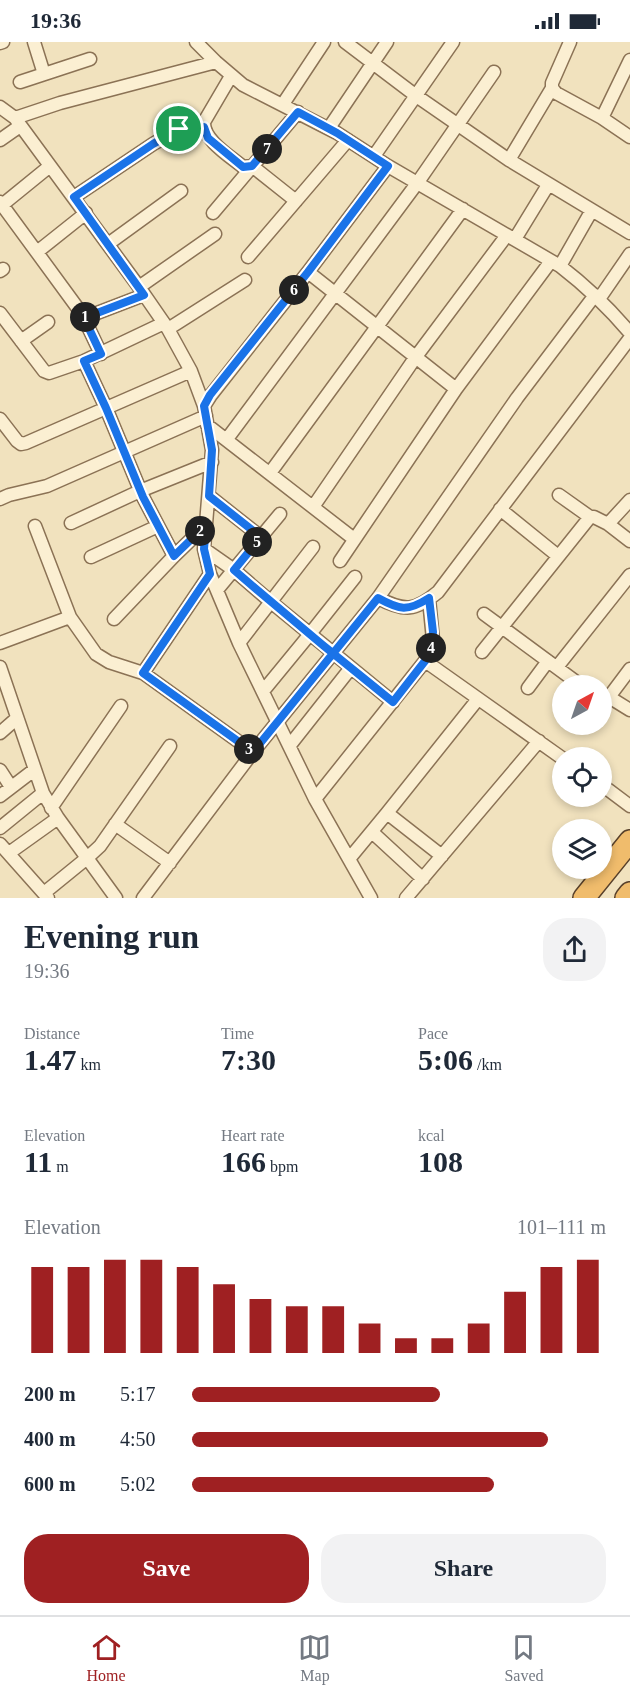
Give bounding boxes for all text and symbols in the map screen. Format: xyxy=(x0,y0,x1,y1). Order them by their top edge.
text: 19:36 xyxy=(30,8,81,33)
pin xyxy=(153,103,204,154)
icon: arrive xyxy=(162,112,195,145)
pin: 7 xyxy=(252,134,282,164)
text: 7 xyxy=(263,140,271,157)
pin: 6 xyxy=(279,275,309,305)
text: 6 xyxy=(290,281,298,298)
pin: 1 xyxy=(70,302,100,332)
text: 1 xyxy=(81,308,89,325)
pin: 2 xyxy=(185,516,215,546)
text: 2 xyxy=(196,522,204,539)
pin: 5 xyxy=(242,527,272,557)
text: 5 xyxy=(253,533,261,550)
pin: 4 xyxy=(416,633,446,663)
text: 4 xyxy=(427,639,435,656)
north arrow xyxy=(552,675,612,735)
map controls xyxy=(552,675,612,879)
pin: 3 xyxy=(234,734,264,764)
text: 3 xyxy=(245,740,253,757)
button: locate xyxy=(552,747,612,807)
button: layers xyxy=(552,819,612,879)
button: share xyxy=(543,918,606,981)
text: Evening run xyxy=(24,919,199,955)
text: 19:36 xyxy=(24,960,70,982)
text: Distance xyxy=(24,1025,80,1042)
text: Time xyxy=(221,1025,254,1042)
text: Pace xyxy=(418,1025,448,1042)
text: 1.47 xyxy=(24,1043,77,1076)
text: 7:30 xyxy=(221,1043,276,1076)
text: 5:06 xyxy=(418,1043,473,1076)
text: km xyxy=(77,1056,101,1073)
text: /km xyxy=(473,1056,502,1073)
text: Elevation xyxy=(24,1127,85,1144)
text: Heart rate xyxy=(221,1127,285,1144)
text: kcal xyxy=(418,1127,445,1144)
text: 11 xyxy=(24,1145,52,1178)
text: 166 xyxy=(221,1145,266,1178)
text: 108 xyxy=(418,1145,463,1178)
text: m xyxy=(52,1158,69,1175)
text: bpm xyxy=(266,1158,298,1175)
text: Elevation xyxy=(24,1216,101,1238)
text: 101–111 m xyxy=(517,1216,606,1238)
text: 200 m xyxy=(24,1383,76,1405)
text: 5:17 xyxy=(120,1383,156,1405)
text: 400 m xyxy=(24,1428,76,1450)
text: 4:50 xyxy=(120,1428,156,1450)
text: 600 m xyxy=(24,1473,76,1495)
text: 5:02 xyxy=(120,1473,156,1495)
button: Save xyxy=(24,1534,309,1603)
button: Share xyxy=(321,1534,606,1603)
tab: Home xyxy=(86,1631,126,1685)
tab: Map xyxy=(298,1631,331,1685)
tab: Saved xyxy=(504,1631,544,1685)

